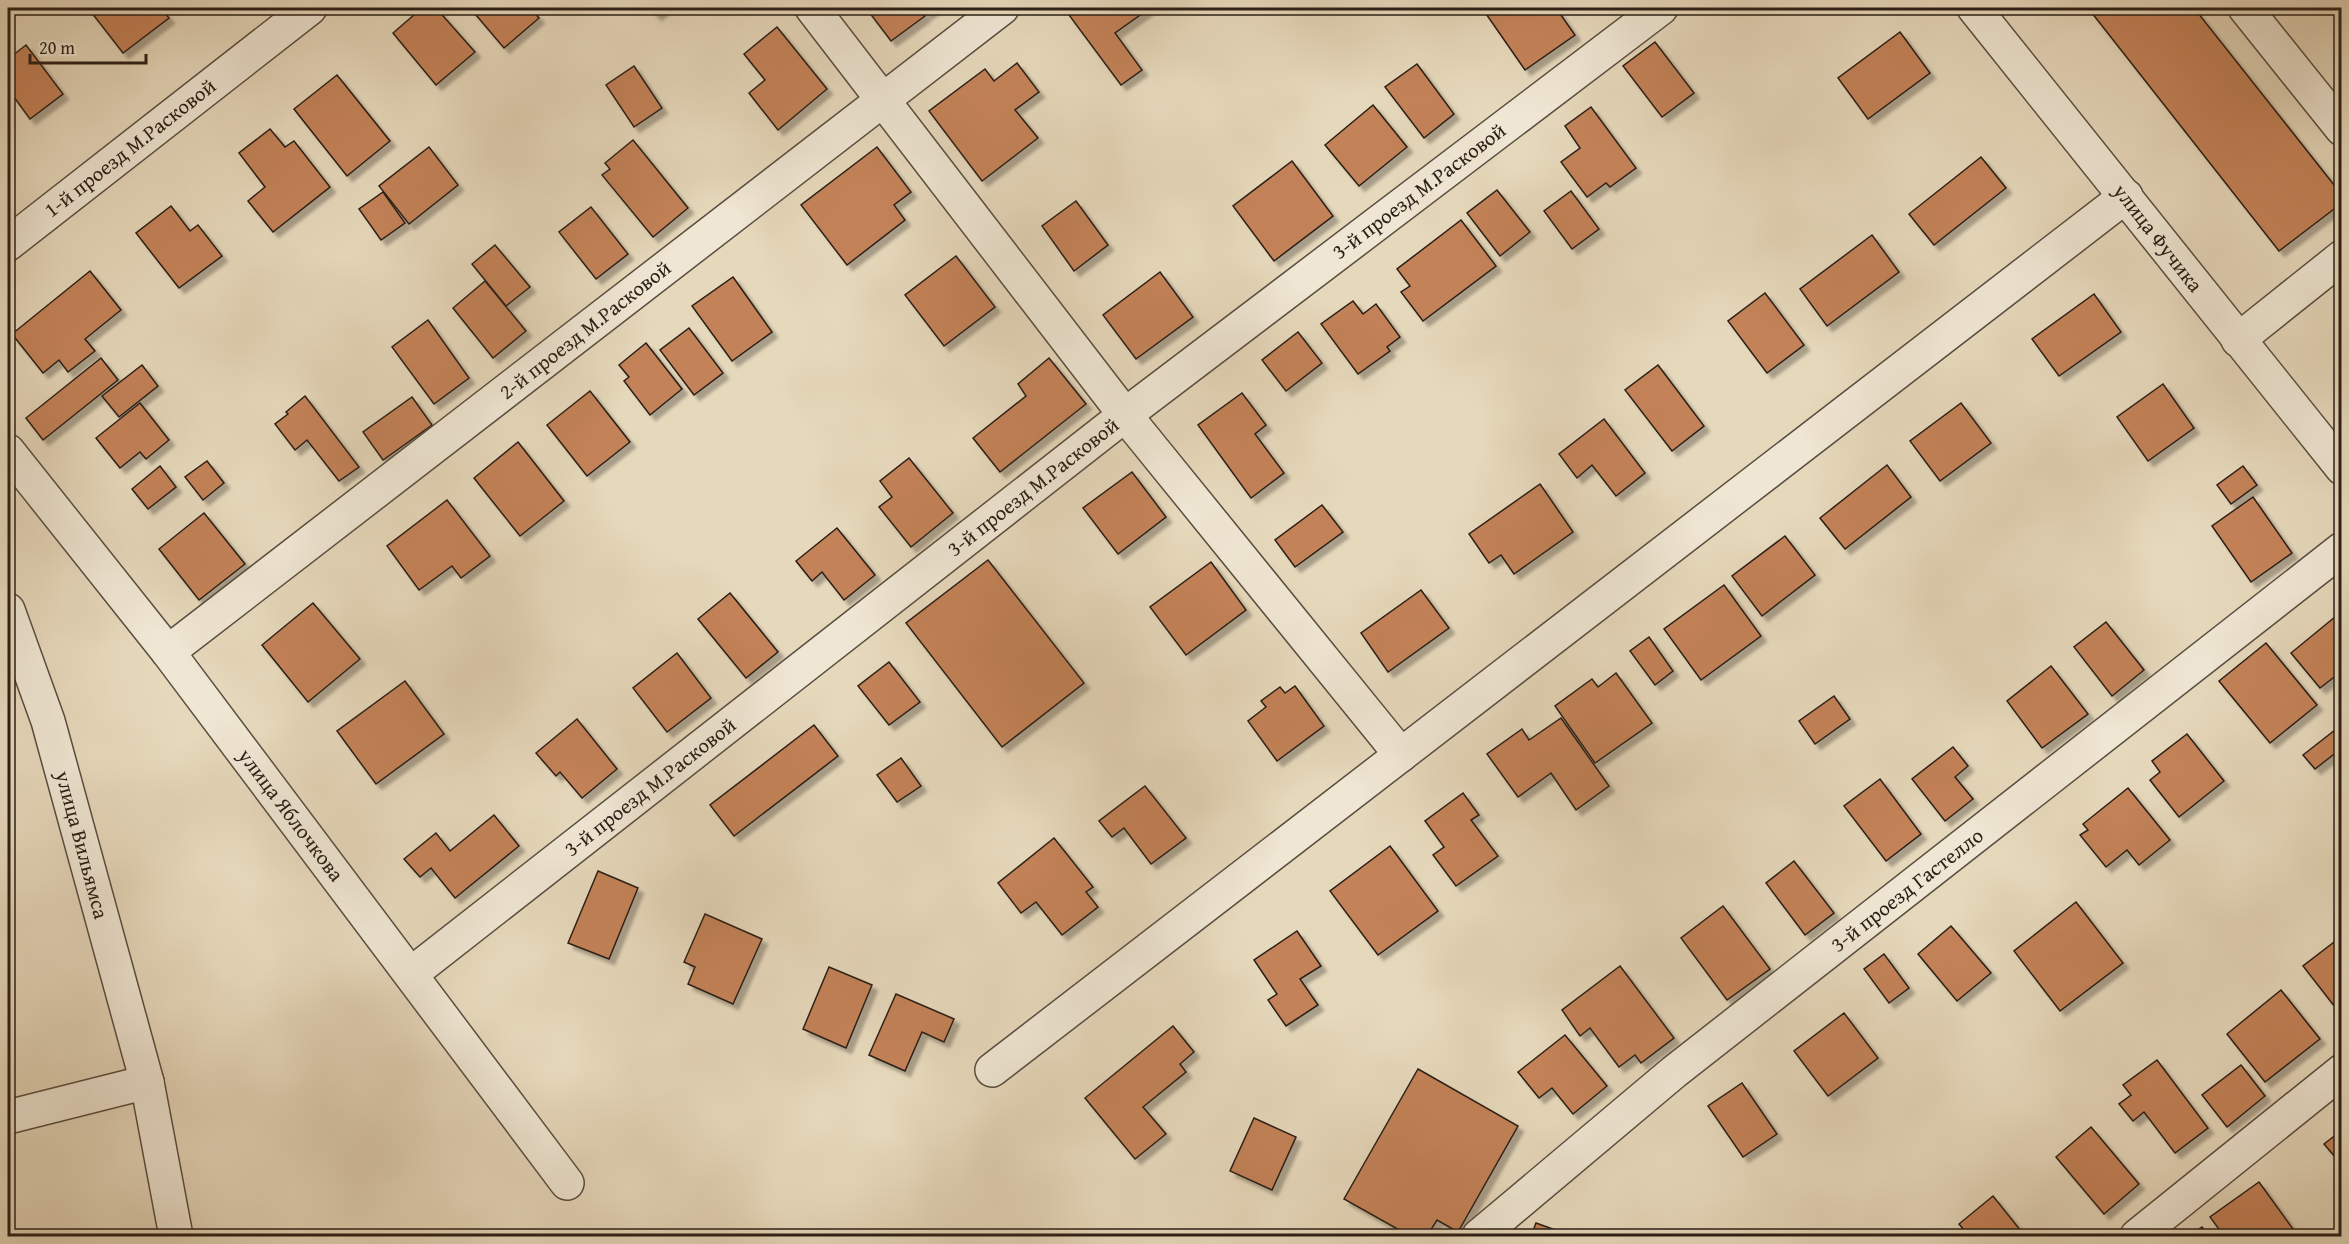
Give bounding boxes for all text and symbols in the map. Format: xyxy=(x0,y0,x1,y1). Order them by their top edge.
scale bar xyxy=(30,27,146,65)
text: 20 m xyxy=(39,34,75,61)
street label: 1-й проезд М.Расковой xyxy=(37,71,222,225)
street label: 3-й проезд М.Расковой xyxy=(1325,115,1512,266)
street label: улица Фучика xyxy=(2105,176,2211,299)
street label: 2-й проезд М.Расковой xyxy=(492,253,677,407)
street label: 3-й проезд М.Расковой xyxy=(940,410,1125,564)
street label: 3-й проезд М.Расковой xyxy=(557,710,742,864)
street label: улица Яблочкова xyxy=(230,741,352,888)
street label: улица Вильямса xyxy=(48,766,117,922)
street label: 3-й проезд Гастелло xyxy=(1824,820,1990,959)

